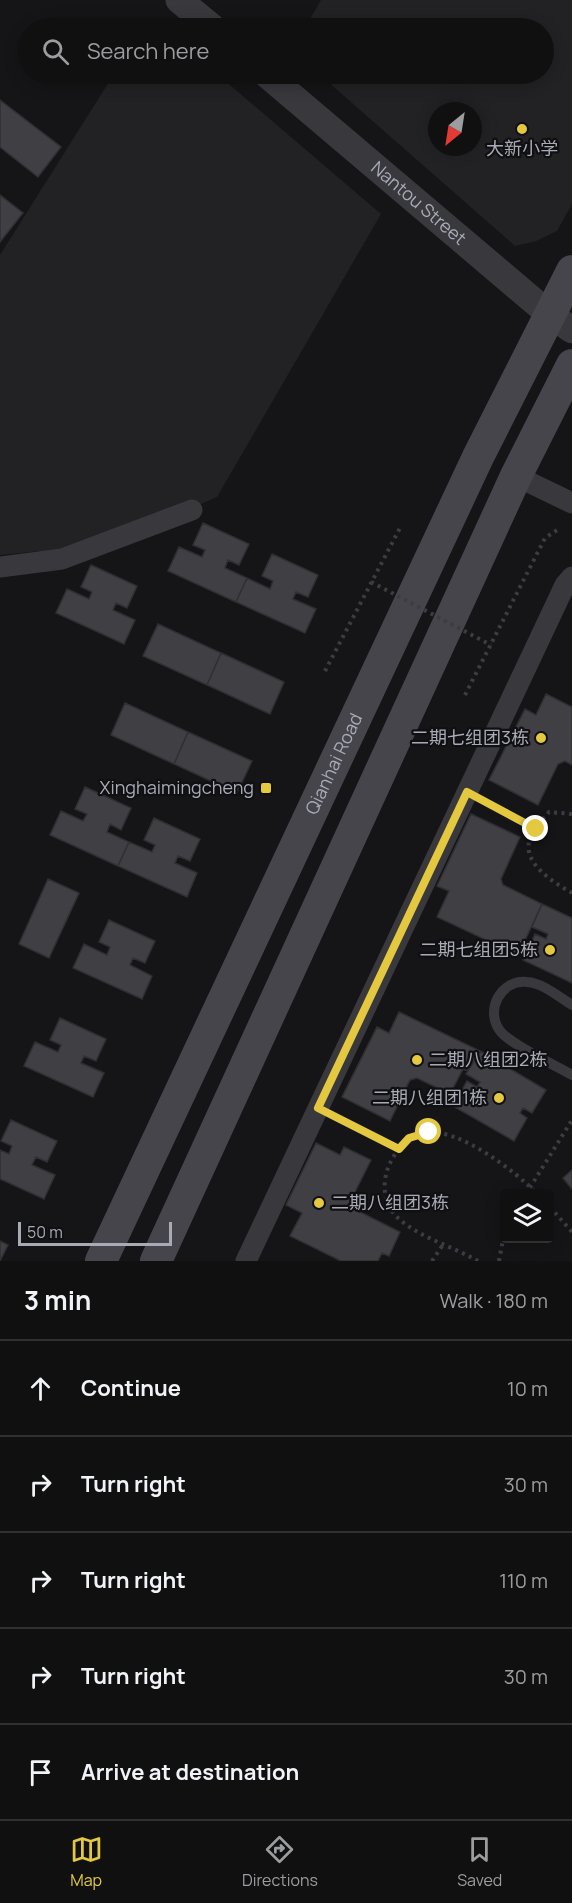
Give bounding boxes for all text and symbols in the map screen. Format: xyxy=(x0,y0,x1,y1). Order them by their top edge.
search box xyxy=(18,18,554,84)
icon: search xyxy=(39,35,72,68)
text: Search here xyxy=(87,36,209,66)
north arrow xyxy=(428,102,482,156)
marker: 大新小学 xyxy=(515,122,529,136)
place label: 大新小学 xyxy=(486,136,558,160)
street label: Nantou Street xyxy=(367,155,472,250)
street label: Qianhai Road xyxy=(299,709,367,818)
place label: 二期七组团3栋 xyxy=(411,725,529,749)
marker: 二期七组团3栋 xyxy=(534,731,548,745)
place label: Xinghaimingcheng xyxy=(100,775,254,799)
marker: Xinghaimingcheng xyxy=(259,781,273,795)
route end xyxy=(522,815,548,841)
place label: 二期七组团5栋 xyxy=(420,937,538,961)
marker: 二期七组团5栋 xyxy=(543,943,557,957)
place label: 二期八组团2栋 xyxy=(429,1047,547,1071)
marker: 二期八组团2栋 xyxy=(410,1053,424,1067)
place label: 二期八组团1栋 xyxy=(372,1085,487,1109)
marker: 二期八组团1栋 xyxy=(492,1091,506,1105)
route start xyxy=(415,1118,441,1144)
map controls xyxy=(500,1189,554,1243)
button: layers xyxy=(500,1189,554,1243)
place label: 二期八组团3栋 xyxy=(331,1190,449,1214)
marker: 二期八组团3栋 xyxy=(312,1196,326,1210)
scale bar xyxy=(18,1219,172,1246)
text: 50 m xyxy=(27,1221,63,1243)
text: 3 min xyxy=(24,1282,91,1318)
text: Walk · 180 m xyxy=(439,1287,548,1314)
icon: ahead xyxy=(24,1372,57,1405)
text: Continue xyxy=(81,1373,181,1403)
text: 10 m xyxy=(507,1375,548,1402)
icon: right xyxy=(24,1468,57,1501)
text: Turn right xyxy=(81,1469,186,1499)
text: 30 m xyxy=(504,1471,548,1498)
icon: right xyxy=(24,1564,57,1597)
text: Turn right xyxy=(81,1565,186,1595)
text: 110 m xyxy=(499,1567,548,1594)
icon: right xyxy=(24,1660,57,1693)
text: Turn right xyxy=(81,1661,186,1691)
text: 30 m xyxy=(504,1663,548,1690)
icon: arrive xyxy=(24,1756,57,1789)
text: Arrive at destination xyxy=(81,1757,299,1787)
tab: Map xyxy=(70,1833,103,1891)
tab: Directions xyxy=(242,1833,318,1891)
tab: Saved xyxy=(457,1833,502,1891)

